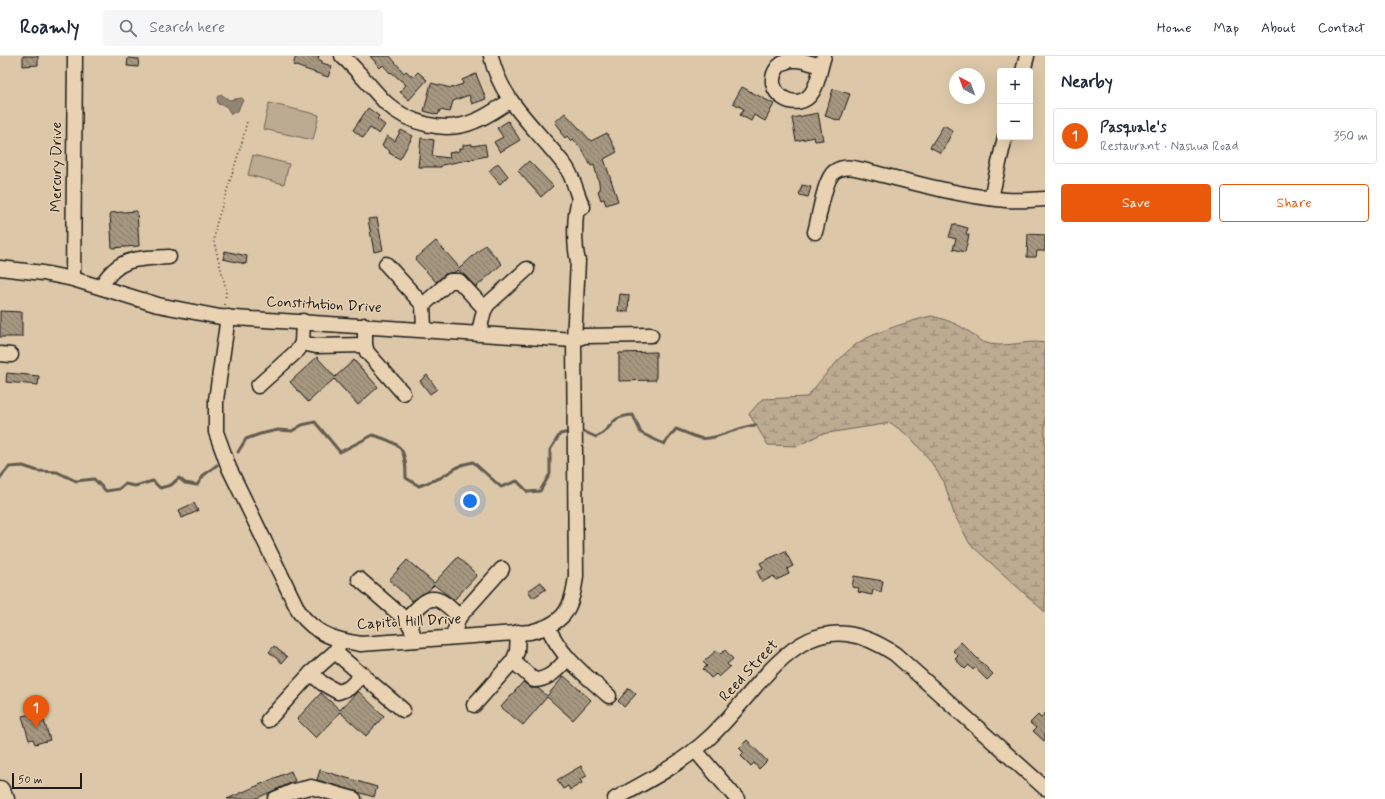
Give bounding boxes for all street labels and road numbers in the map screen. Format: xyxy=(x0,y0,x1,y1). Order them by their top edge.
street label: Mercury Drive xyxy=(47,121,67,212)
street label: Constitution Drive xyxy=(266,292,382,318)
street label: Capitol Hill Drive xyxy=(356,609,462,635)
street label: Reed Street xyxy=(715,636,783,706)

